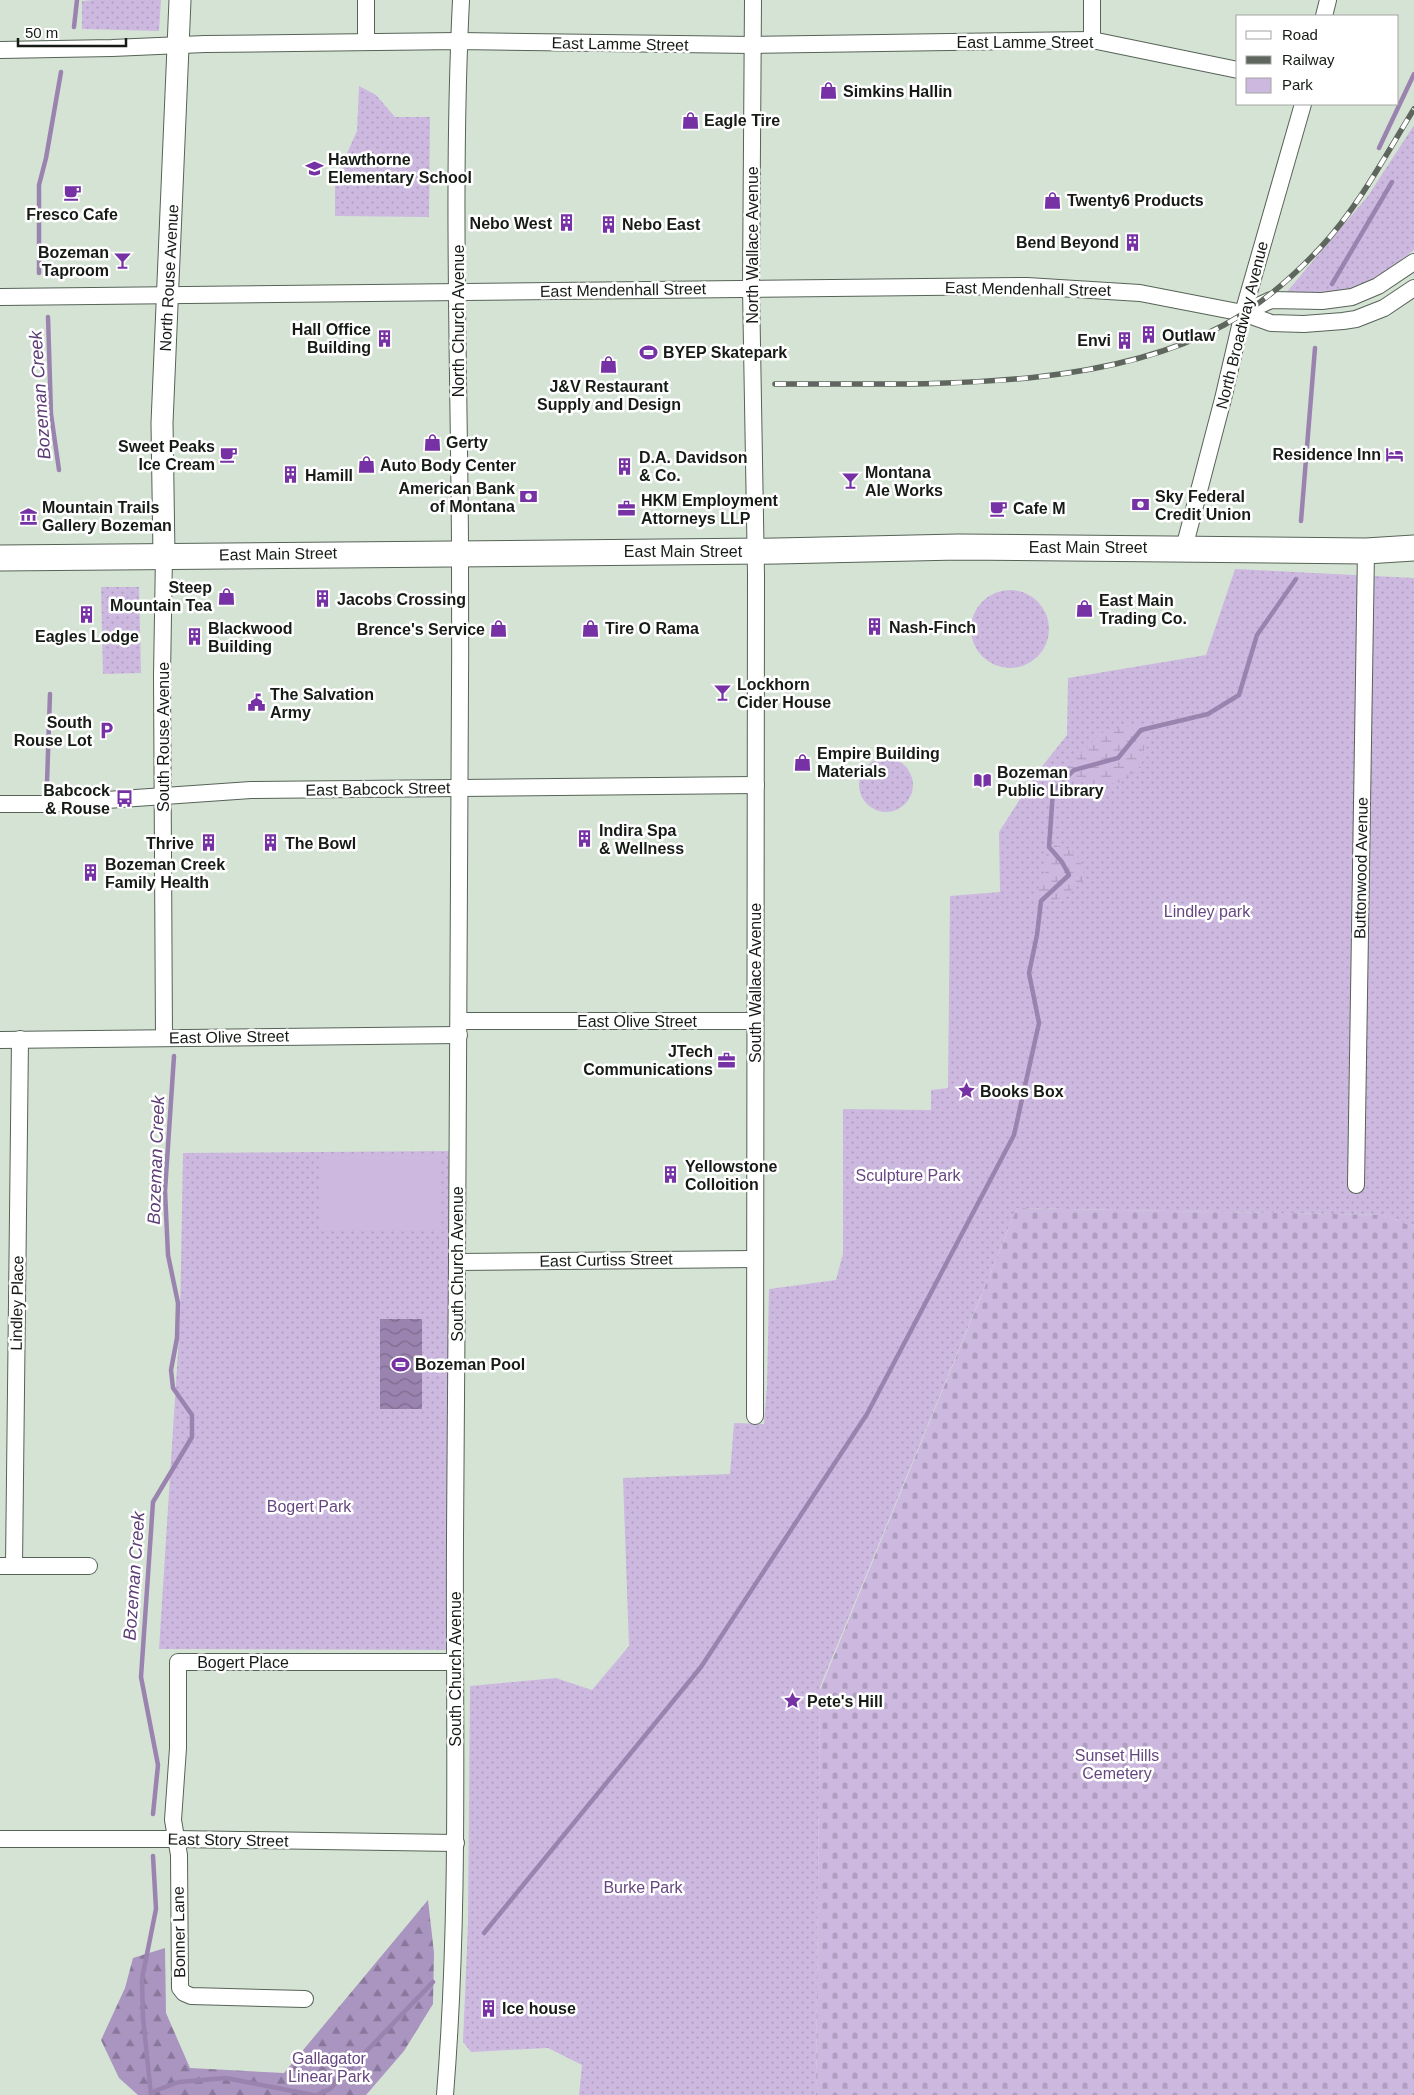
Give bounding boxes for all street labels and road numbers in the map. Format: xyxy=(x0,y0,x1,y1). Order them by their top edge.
street label: East Lamme Street xyxy=(551,34,689,54)
street label: East Lamme Street xyxy=(957,34,1094,51)
street label: North Wallace Avenue xyxy=(744,166,761,324)
street label: North Rouse Avenue xyxy=(157,204,181,352)
street label: North Broadway Avenue xyxy=(1213,239,1271,411)
street label: North Church Avenue xyxy=(450,245,467,397)
street label: East Mendenhall Street xyxy=(945,279,1112,299)
street label: East Mendenhall Street xyxy=(540,280,707,300)
street label: East Main Street xyxy=(1029,539,1148,556)
street label: East Main Street xyxy=(624,543,743,560)
street label: East Main Street xyxy=(219,544,338,564)
street label: South Rouse Avenue xyxy=(155,662,172,812)
street label: East Babcock Street xyxy=(305,779,451,799)
street label: Buttonwood Avenue xyxy=(1351,797,1371,939)
street label: South Wallace Avenue xyxy=(747,903,764,1063)
street label: East Olive Street xyxy=(577,1013,698,1030)
street label: East Olive Street xyxy=(169,1027,290,1047)
street label: South Church Avenue xyxy=(449,1186,466,1342)
street label: East Curtiss Street xyxy=(539,1250,673,1270)
street label: Lindley Place xyxy=(8,1255,26,1351)
street label: South Church Avenue xyxy=(447,1591,464,1747)
street label: Bogert Place xyxy=(197,1654,289,1671)
street label: East Story Street xyxy=(167,1830,289,1850)
street label: Bonner Lane xyxy=(170,1886,188,1978)

